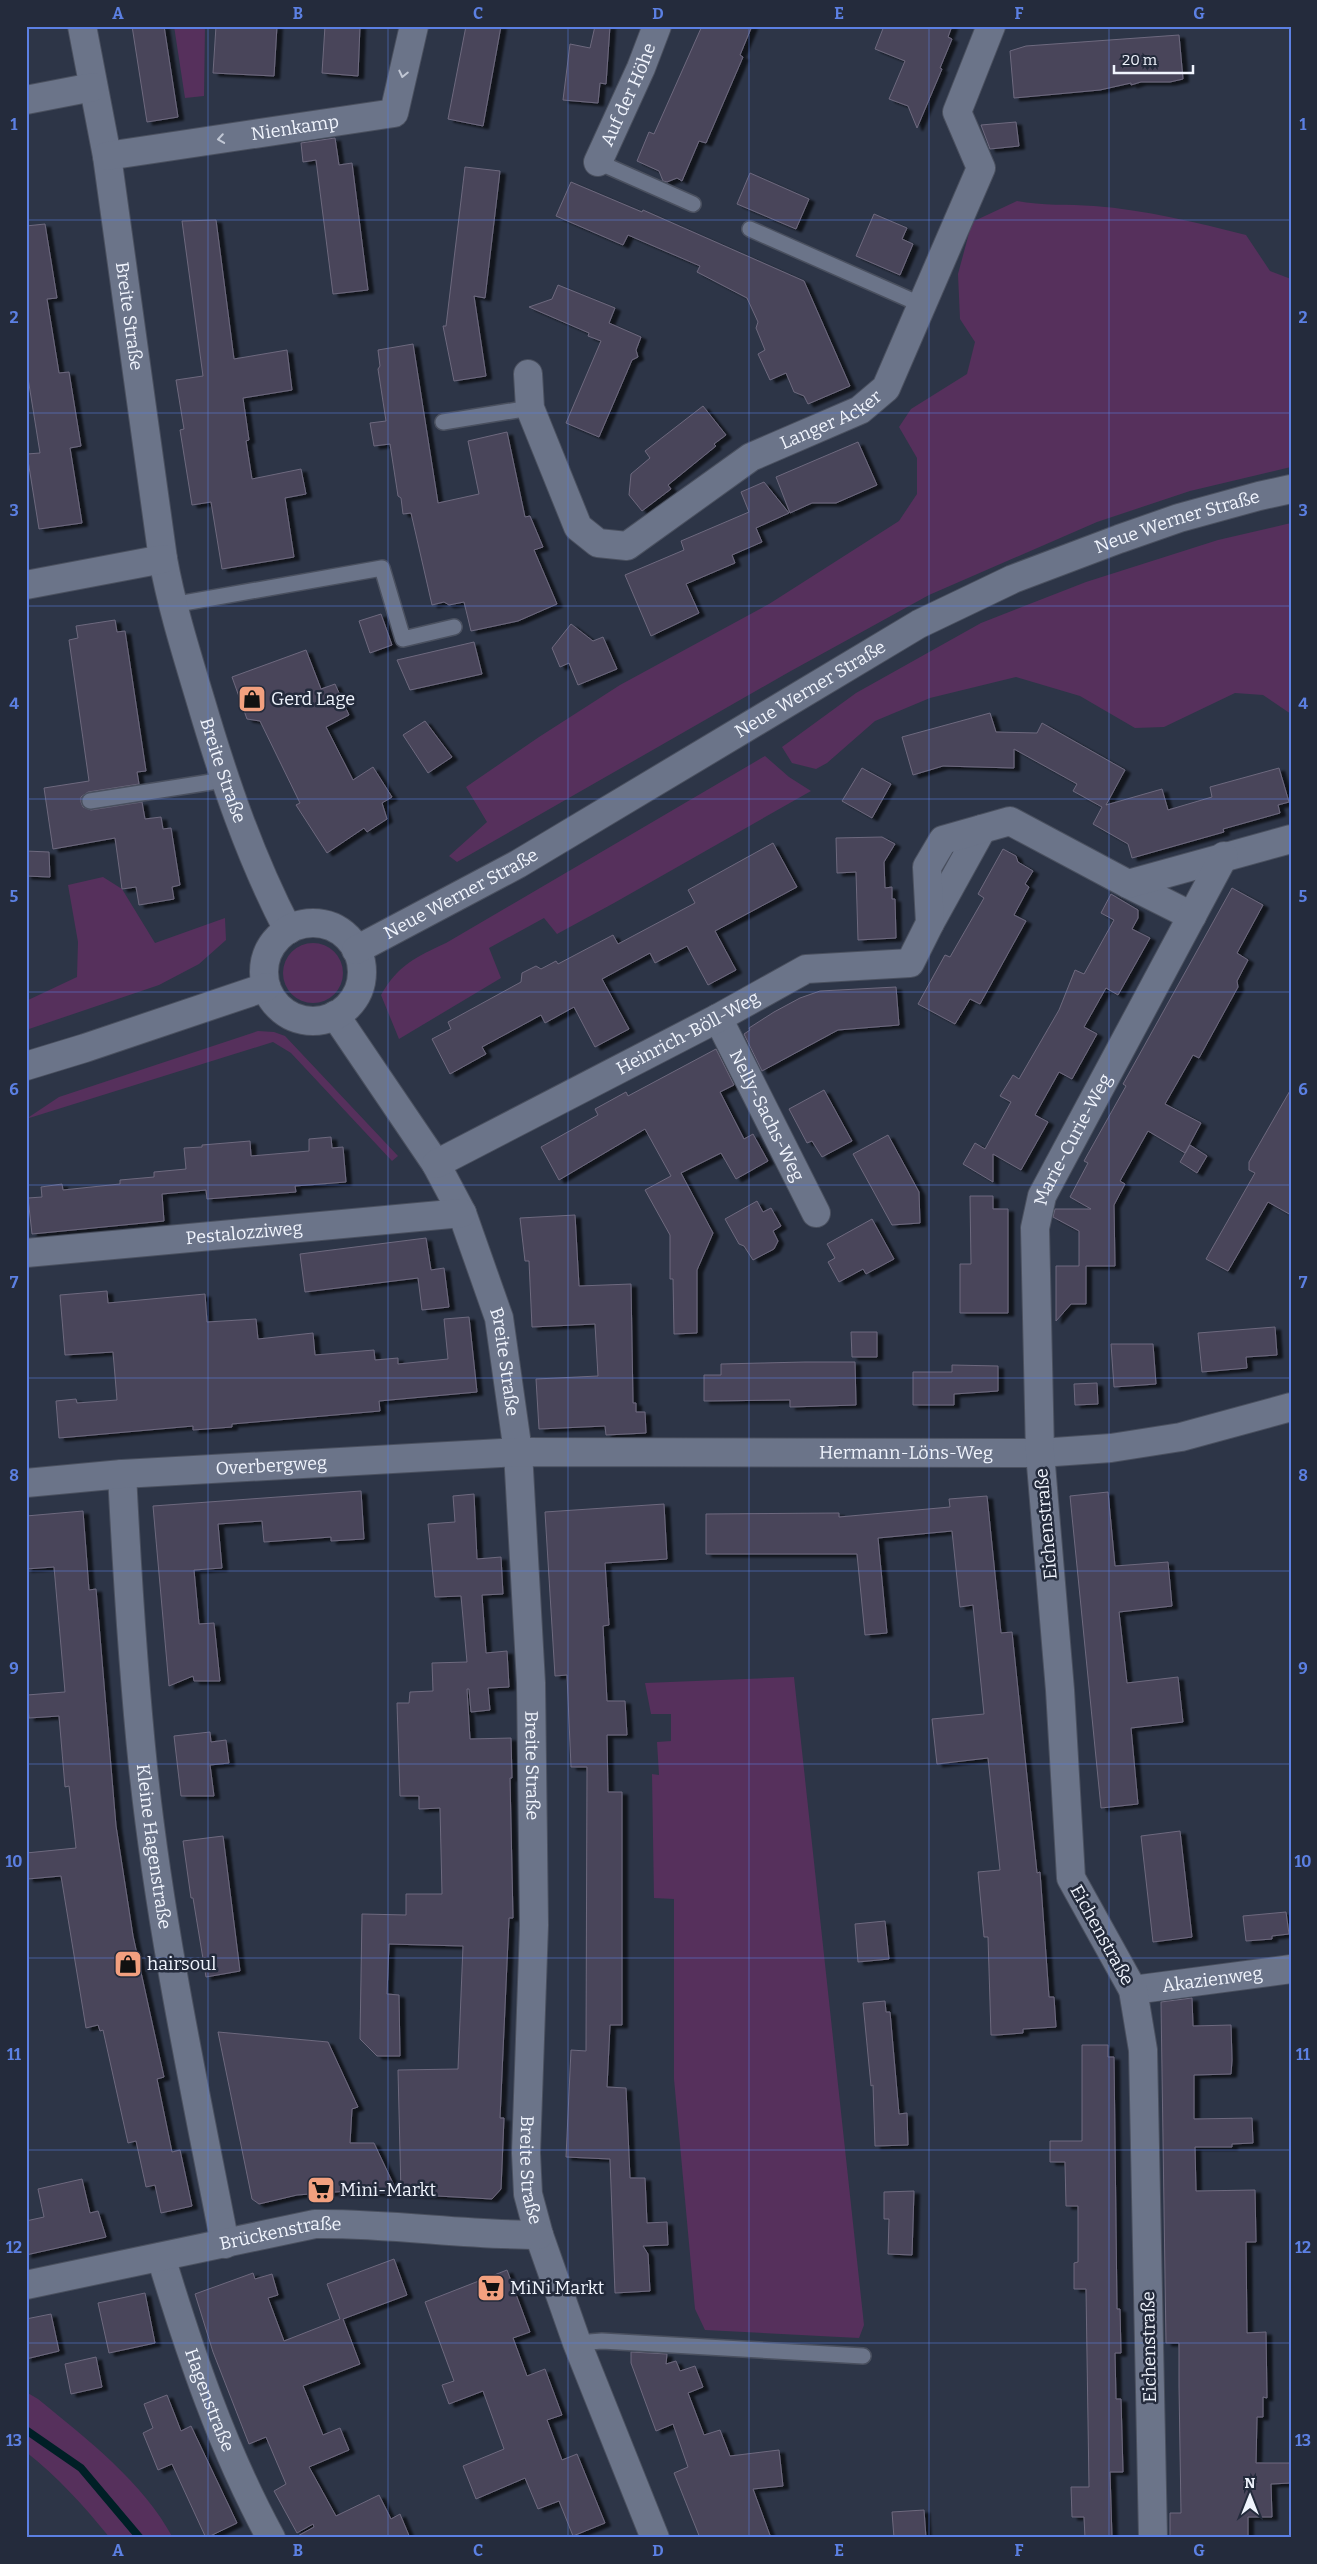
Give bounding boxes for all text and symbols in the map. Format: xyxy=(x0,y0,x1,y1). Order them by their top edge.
text: A xyxy=(112,4,124,23)
text: B xyxy=(293,4,303,23)
text: C xyxy=(473,4,483,23)
text: D xyxy=(652,4,664,23)
text: E xyxy=(834,4,844,23)
text: F xyxy=(1015,4,1024,23)
text: G xyxy=(1193,4,1205,23)
street label: Auf der Höhe xyxy=(596,40,661,150)
scale bar xyxy=(1114,42,1193,74)
text: 20 m xyxy=(1122,51,1158,69)
one-way arrow xyxy=(398,69,409,78)
street label: Nienkamp xyxy=(250,110,340,145)
text: 1 xyxy=(11,115,18,134)
text: 1 xyxy=(1300,115,1307,134)
one-way arrow xyxy=(217,133,225,144)
street label: Breite Straße xyxy=(111,260,148,372)
text: 2 xyxy=(9,308,19,327)
text: 2 xyxy=(1298,308,1308,327)
street label: Langer Acker xyxy=(777,385,886,454)
street label: Neue Werner Straße xyxy=(1092,485,1262,558)
text: 3 xyxy=(9,501,19,520)
text: 3 xyxy=(1298,501,1308,520)
street label: Neue Werner Straße xyxy=(731,636,890,743)
shop icon: Gerd Lage xyxy=(237,684,267,714)
place label: Gerd Lage xyxy=(271,688,355,710)
text: 4 xyxy=(9,694,19,713)
text: 4 xyxy=(1298,694,1308,713)
street label: Breite Straße xyxy=(195,715,251,826)
street label: Neue Werner Straße xyxy=(380,844,542,944)
text: 5 xyxy=(10,887,19,906)
text: 5 xyxy=(1299,887,1308,906)
street label: Heinrich-Böll-Weg xyxy=(613,986,763,1080)
street label: Nelly-Sachs-Weg xyxy=(725,1046,809,1185)
street label: Marie-Curie-Weg xyxy=(1029,1070,1116,1207)
text: 6 xyxy=(9,1080,19,1099)
text: 6 xyxy=(1298,1080,1308,1099)
street label: Pestalozziweg xyxy=(185,1217,303,1249)
text: 7 xyxy=(10,1273,19,1292)
text: 7 xyxy=(1299,1273,1308,1292)
street label: Breite Straße xyxy=(485,1304,524,1418)
street label: Hermann-Löns-Weg xyxy=(819,1442,993,1464)
street label: Overbergweg xyxy=(215,1452,328,1480)
text: 8 xyxy=(9,1466,19,1485)
text: 8 xyxy=(1298,1466,1308,1485)
street label: Eichenstraße xyxy=(1030,1468,1062,1580)
text: 9 xyxy=(9,1659,19,1678)
text: 9 xyxy=(1298,1659,1308,1678)
street label: Breite Straße xyxy=(520,1711,544,1820)
street label: Kleine Hagenstraße xyxy=(132,1763,176,1931)
text: 10 xyxy=(5,1852,23,1871)
text: 10 xyxy=(1294,1852,1312,1871)
street label: Eichenstraße xyxy=(1065,1881,1139,1989)
shop icon: hairsoul xyxy=(113,1949,143,1979)
place label: hairsoul xyxy=(147,1953,216,1975)
street label: Akazienweg xyxy=(1161,1962,1264,1997)
text: 11 xyxy=(7,2045,21,2064)
text: 11 xyxy=(1296,2045,1310,2064)
street label: Breite Straße xyxy=(515,2115,547,2227)
supermarket icon: Mini-Markt xyxy=(306,2175,336,2205)
place label: Mini-Markt xyxy=(340,2179,436,2201)
street label: Brückenstraße xyxy=(218,2213,342,2255)
text: 12 xyxy=(6,2238,22,2257)
text: 12 xyxy=(1295,2238,1311,2257)
supermarket icon: MiNi Markt xyxy=(476,2273,506,2303)
place label: MiNi Markt xyxy=(510,2277,605,2299)
street label: Eichenstraße xyxy=(1137,2291,1161,2403)
street label: Hagenstraße xyxy=(180,2345,239,2455)
text: 13 xyxy=(6,2431,22,2450)
text: 13 xyxy=(1295,2431,1311,2450)
north arrow xyxy=(1224,2472,1274,2522)
text: N xyxy=(1245,2475,1256,2492)
text: A xyxy=(112,2541,124,2560)
text: B xyxy=(293,2541,303,2560)
text: C xyxy=(473,2541,483,2560)
text: D xyxy=(652,2541,664,2560)
text: E xyxy=(834,2541,844,2560)
text: F xyxy=(1015,2541,1024,2560)
text: G xyxy=(1193,2541,1205,2560)

